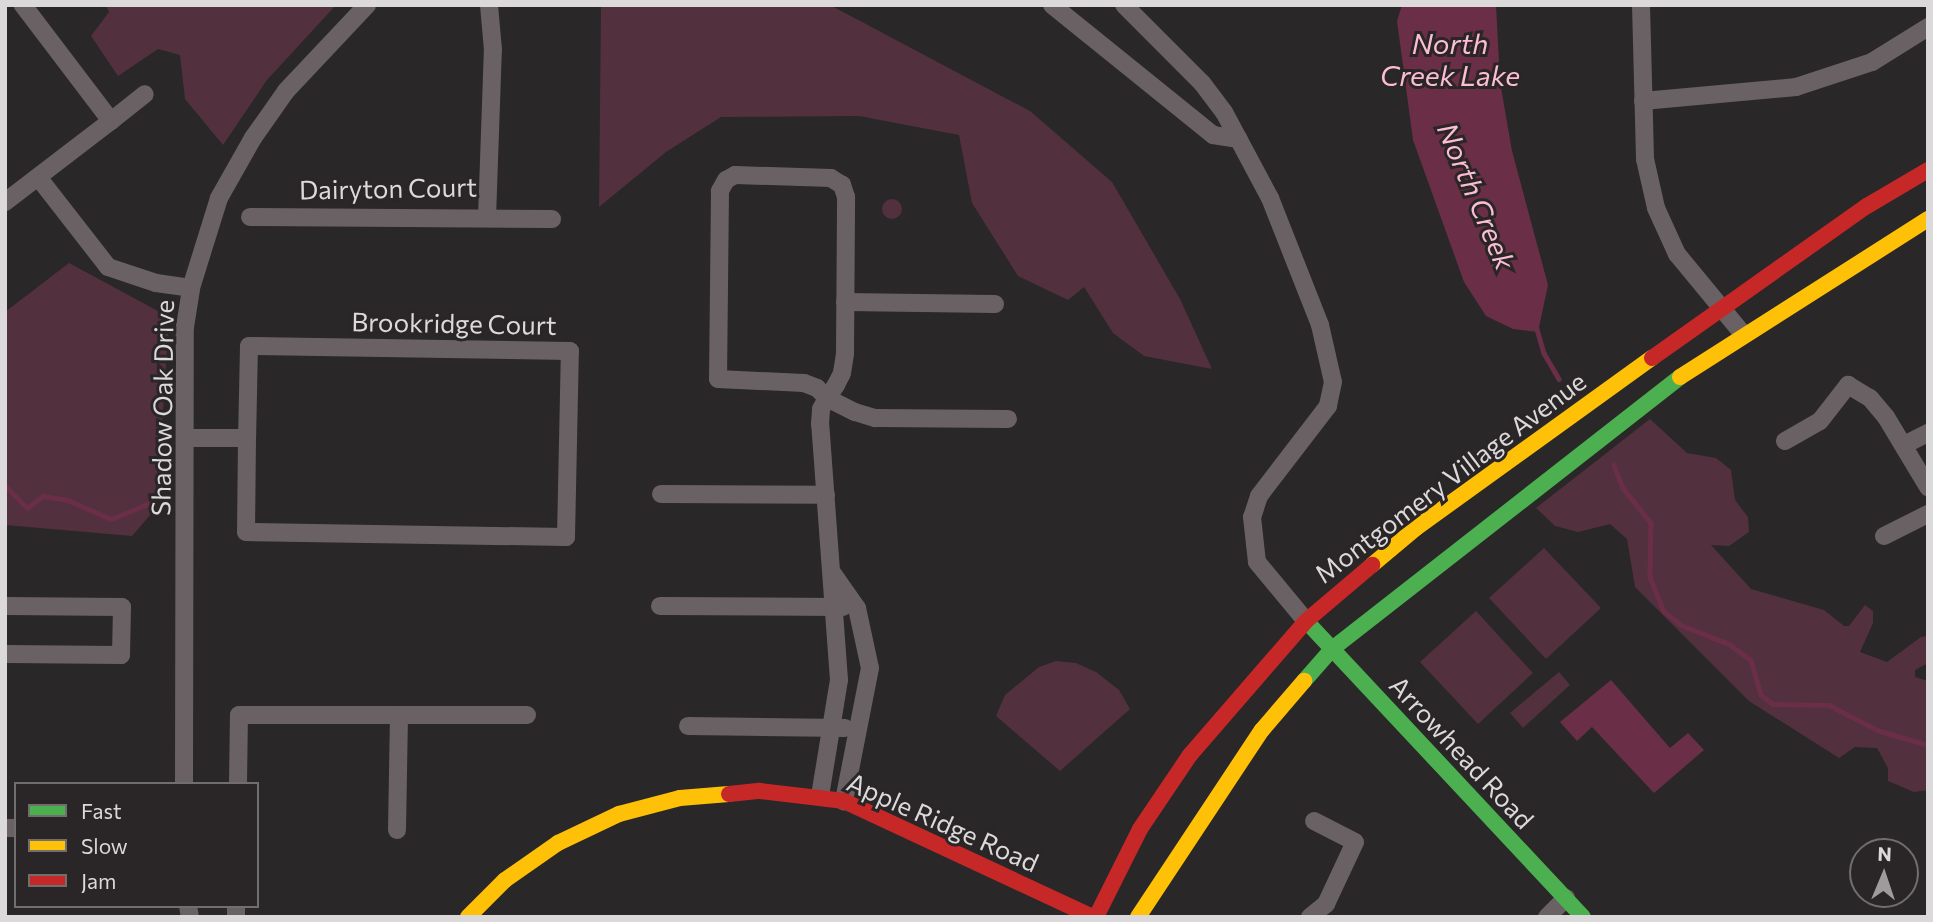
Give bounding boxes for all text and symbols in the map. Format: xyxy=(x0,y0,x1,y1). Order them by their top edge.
water label: North Creek Lake xyxy=(1380,26,1520,92)
water label: North Creek xyxy=(1431,117,1523,275)
street label: Dairyton Court xyxy=(299,171,477,205)
street label: Shadow Oak Drive xyxy=(145,300,179,516)
street label: Brookridge Court xyxy=(351,306,557,340)
street label: Montgomery Village Avenue xyxy=(1308,365,1592,589)
street label: Arrowhead Road xyxy=(1383,669,1541,835)
street label: Apple Ridge Road xyxy=(842,766,1044,878)
legend xyxy=(14,782,259,908)
text: Fast xyxy=(81,798,122,823)
text: Slow xyxy=(81,833,128,858)
north arrow xyxy=(1849,838,1919,908)
text: N xyxy=(1877,842,1892,865)
text: Jam xyxy=(81,868,116,893)

